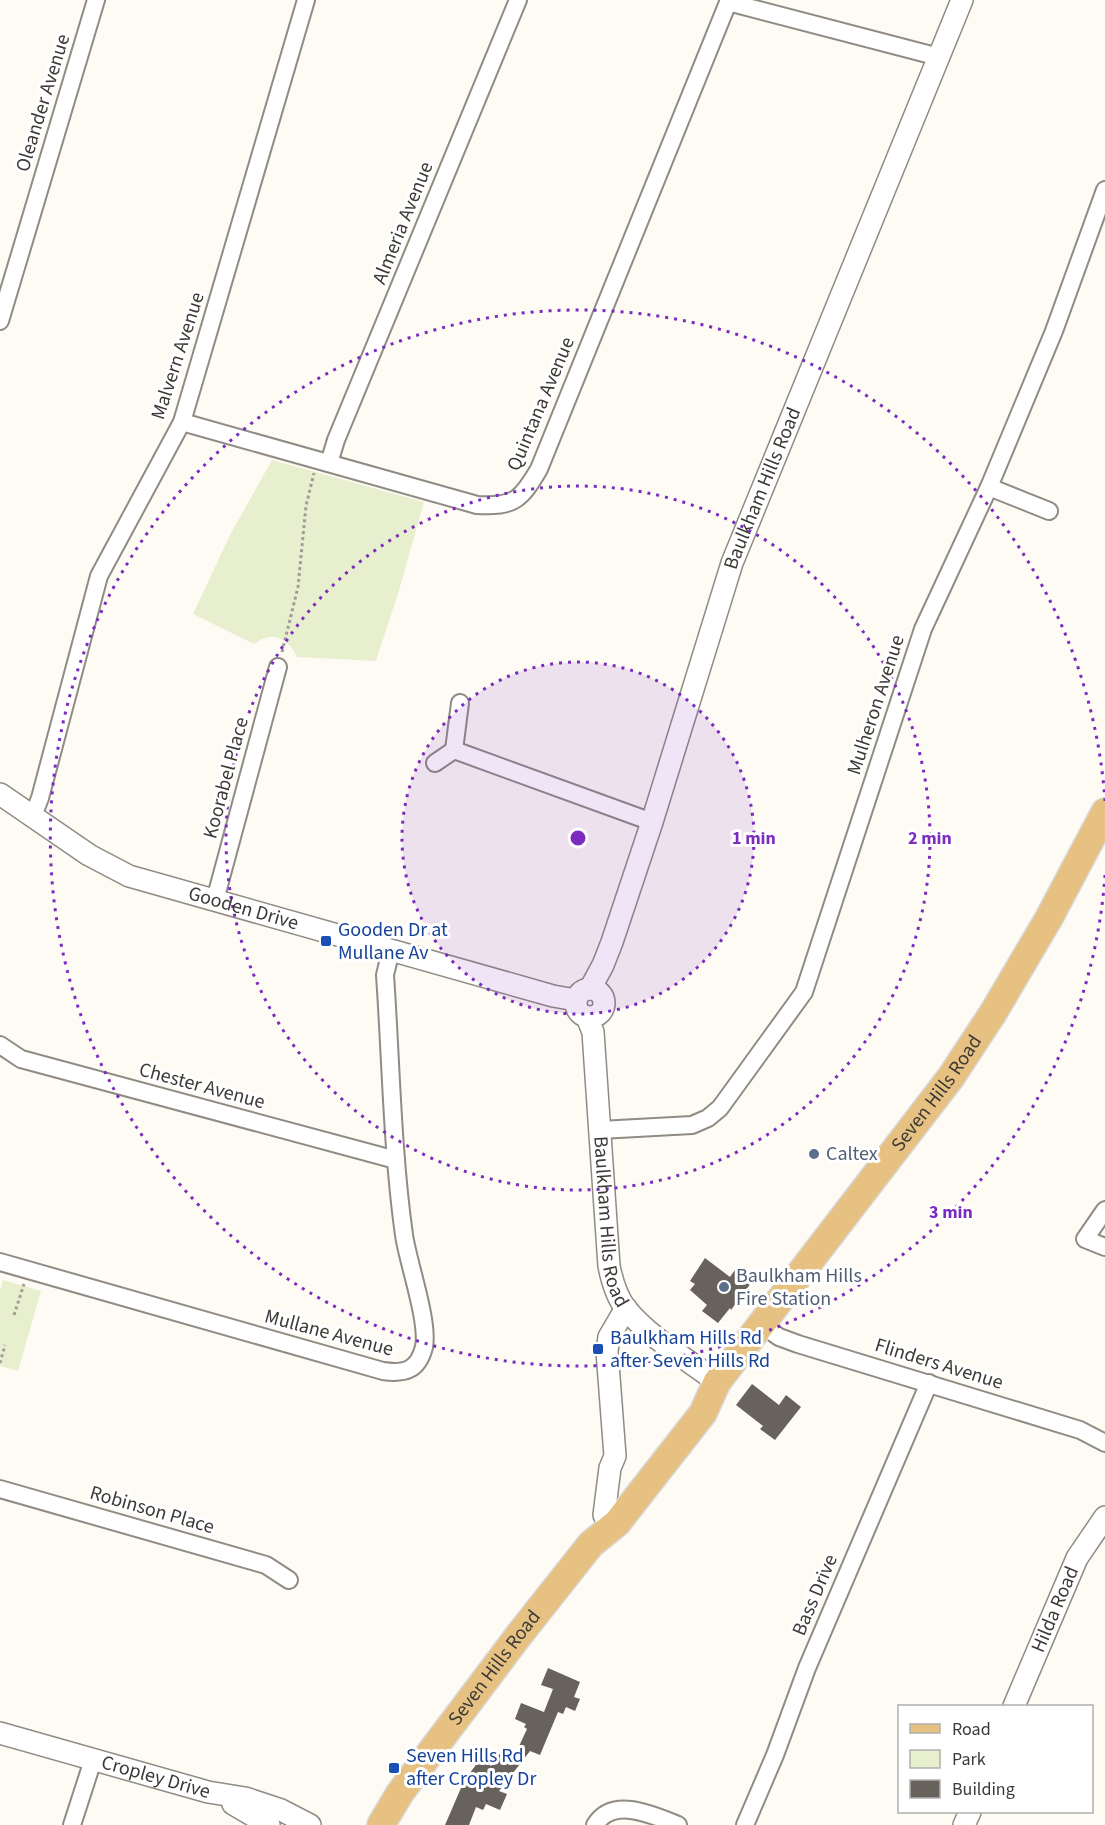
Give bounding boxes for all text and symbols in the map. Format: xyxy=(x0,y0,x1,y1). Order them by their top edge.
street label: Oleander Avenue xyxy=(9,31,77,175)
street label: Almeria Avenue xyxy=(366,157,440,289)
street label: Malvern Avenue xyxy=(144,289,212,423)
street label: Quintana Avenue xyxy=(500,333,582,475)
street label: Baulkham Hills Road xyxy=(717,403,808,573)
street label: Mulheron Avenue xyxy=(840,631,912,779)
street label: Koorabel Place xyxy=(196,714,256,842)
text: 1 min xyxy=(732,826,776,851)
text: 2 min xyxy=(908,826,952,851)
centre of rings xyxy=(568,828,588,848)
street label: Gooden Drive xyxy=(185,879,302,937)
place label: Gooden Dr at Mullane Av xyxy=(338,916,448,967)
marker: Gooden Dr at Mullane Av xyxy=(319,934,333,948)
street label: Seven Hills Road xyxy=(885,1029,989,1158)
street label: Chester Avenue xyxy=(136,1056,268,1116)
street label: Baulkham Hills Road xyxy=(586,1135,636,1313)
place label: Caltex xyxy=(826,1140,878,1168)
marker: Caltex xyxy=(807,1147,821,1161)
text: 3 min xyxy=(929,1200,973,1225)
place label: Baulkham Hills Fire Station xyxy=(736,1262,862,1313)
marker: Baulkham Hills Fire Station xyxy=(717,1280,731,1294)
street label: Mullane Avenue xyxy=(262,1302,397,1364)
place label: Baulkham Hills Rd after Seven Hills Rd xyxy=(610,1324,770,1375)
street label: Flinders Avenue xyxy=(871,1331,1007,1397)
marker: Baulkham Hills Rd after Seven Hills Rd xyxy=(591,1342,605,1356)
street label: Robinson Place xyxy=(87,1479,218,1541)
street label: Bass Drive xyxy=(785,1550,845,1640)
street label: Hilda Road xyxy=(1024,1562,1086,1657)
street label: Seven Hills Road xyxy=(442,1604,547,1731)
legend xyxy=(898,1705,1093,1813)
text: Road xyxy=(952,1717,991,1742)
place label: Seven Hills Rd after Cropley Dr xyxy=(406,1742,536,1793)
text: Park xyxy=(952,1747,986,1772)
street label: Cropley Drive xyxy=(98,1748,214,1806)
marker: Seven Hills Rd after Cropley Dr xyxy=(387,1761,401,1775)
text: Building xyxy=(952,1777,1015,1802)

